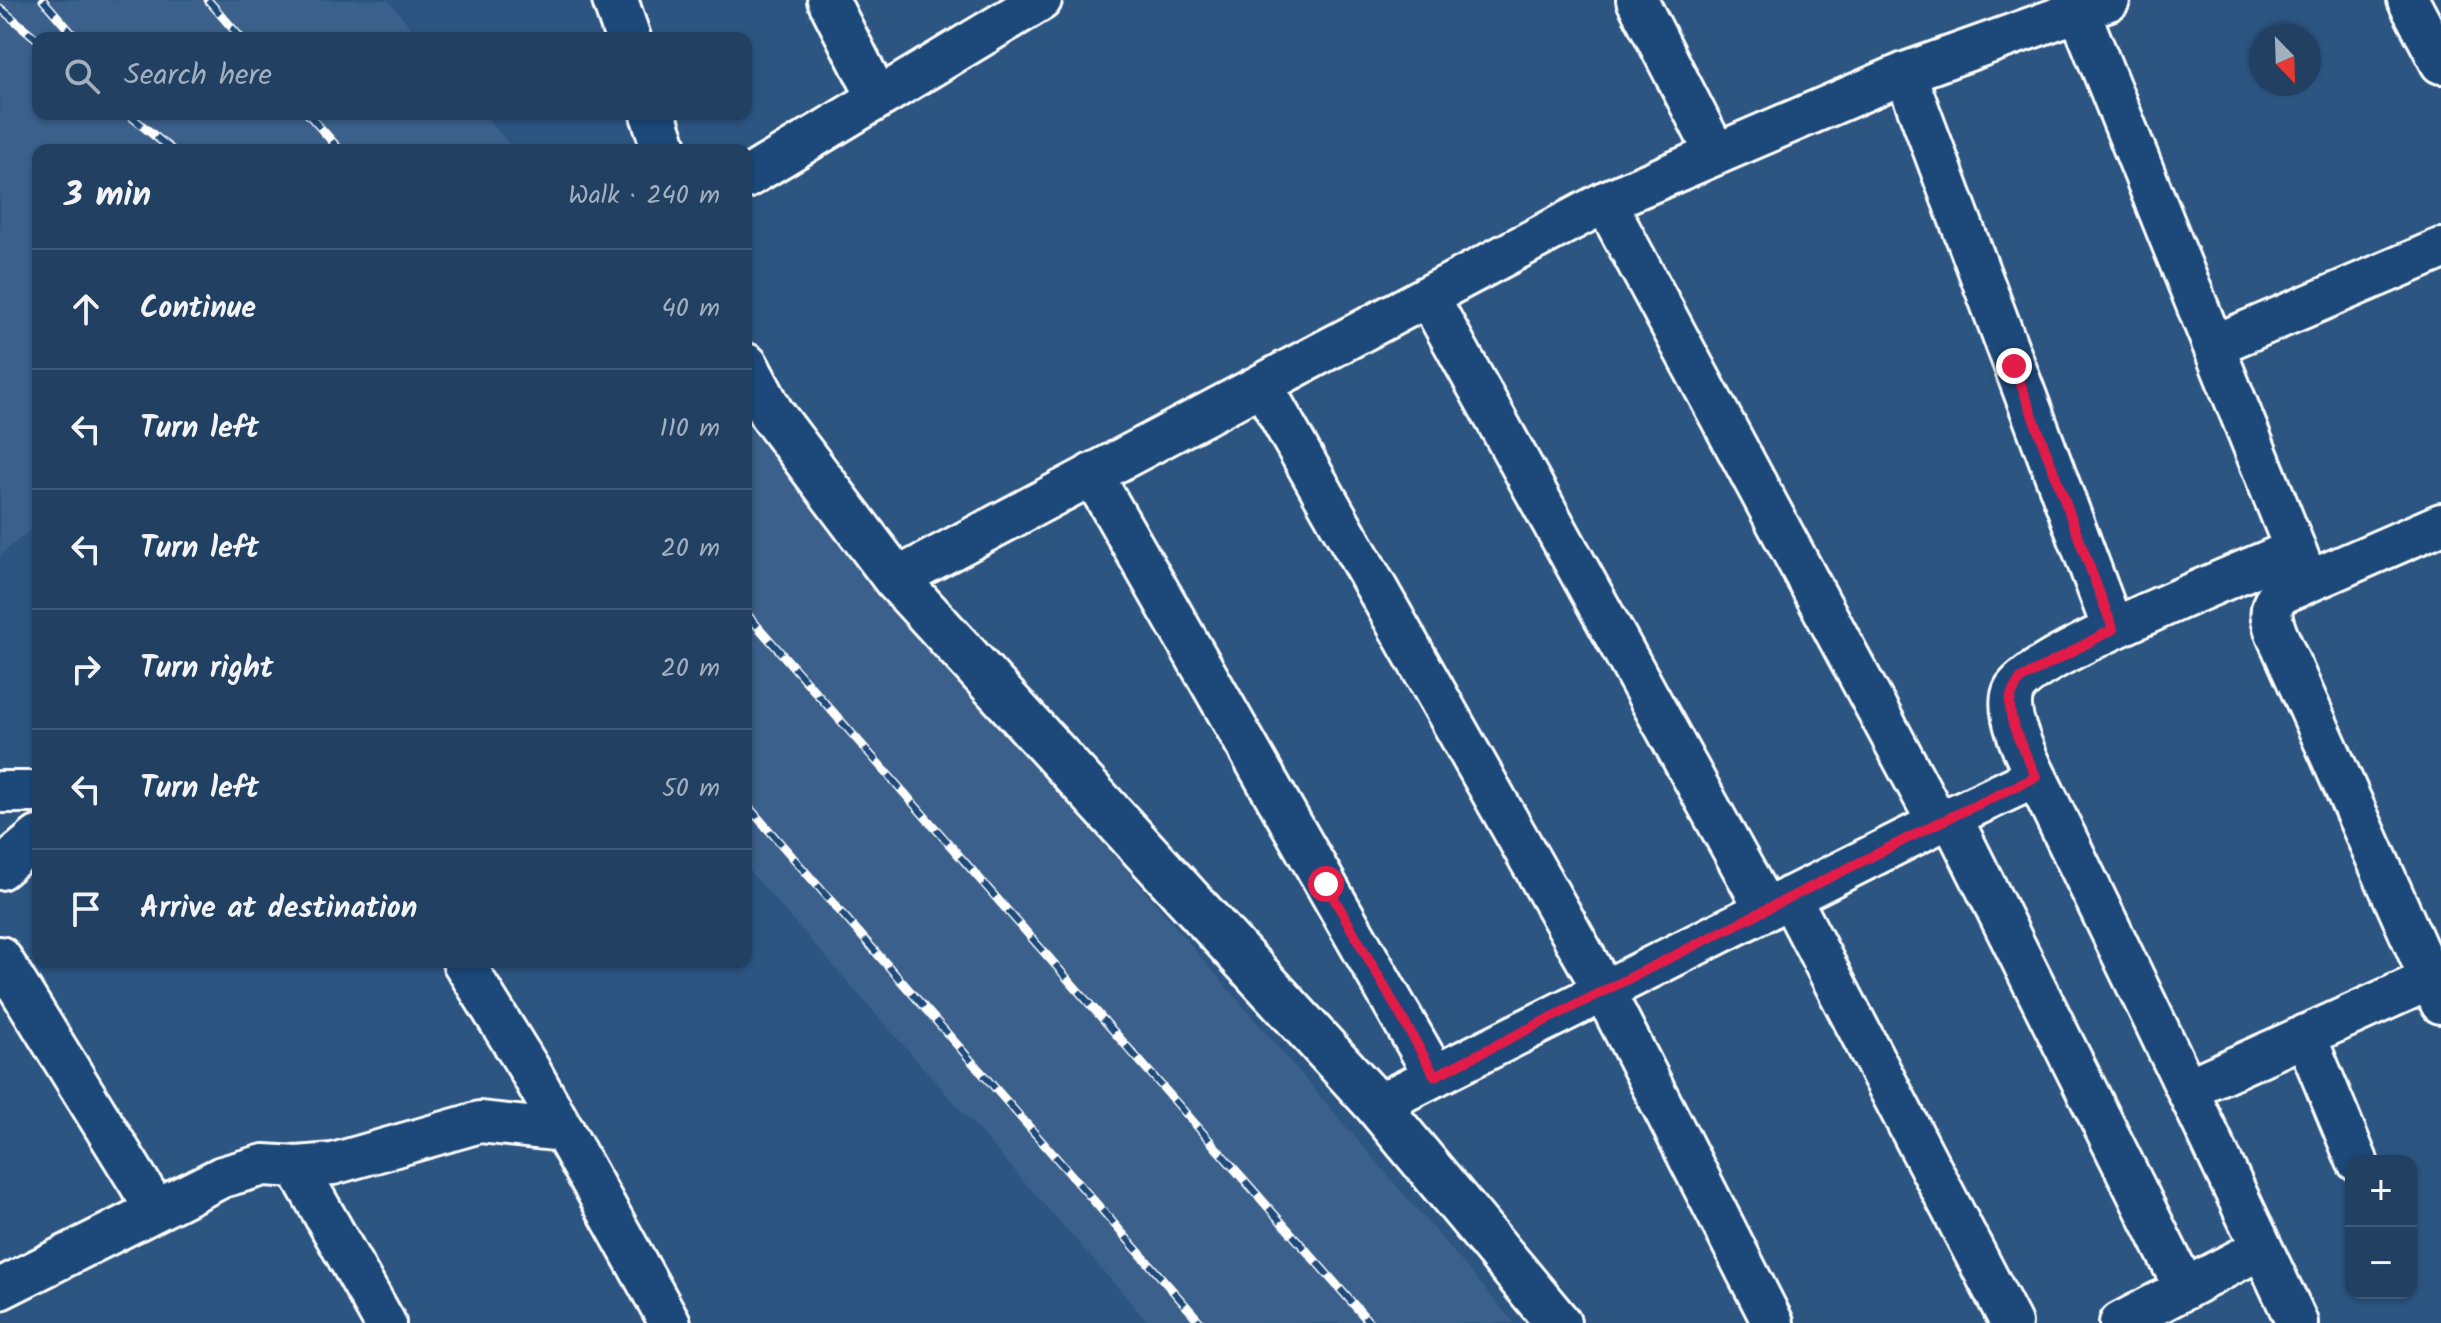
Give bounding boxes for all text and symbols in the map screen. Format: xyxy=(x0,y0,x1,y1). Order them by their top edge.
north arrow xyxy=(2249,24,2321,96)
search box xyxy=(32,32,752,120)
text: Search here xyxy=(124,52,272,100)
icon: search xyxy=(60,54,104,98)
text: 3 min xyxy=(64,169,151,223)
text: Walk · 240 m xyxy=(568,175,720,217)
text: Continue xyxy=(140,285,256,333)
icon: ahead xyxy=(64,287,108,331)
text: 40 m xyxy=(662,288,720,330)
route end xyxy=(1996,348,2032,384)
text: Turn left xyxy=(140,405,259,453)
icon: left xyxy=(64,407,108,451)
text: 110 m xyxy=(660,408,720,450)
text: Turn left xyxy=(140,525,259,573)
icon: left xyxy=(64,527,108,571)
text: 20 m xyxy=(661,528,720,570)
text: Turn right xyxy=(140,645,273,693)
icon: right xyxy=(64,647,108,691)
text: 20 m xyxy=(661,648,720,690)
text: Turn left xyxy=(140,765,259,813)
icon: left xyxy=(64,767,108,811)
text: 50 m xyxy=(662,768,720,810)
route start xyxy=(1308,866,1344,902)
text: Arrive at destination xyxy=(140,885,417,933)
icon: arrive xyxy=(64,887,108,931)
map controls xyxy=(2345,1155,2417,1299)
button: + xyxy=(2345,1155,2417,1227)
button: − xyxy=(2345,1227,2417,1299)

